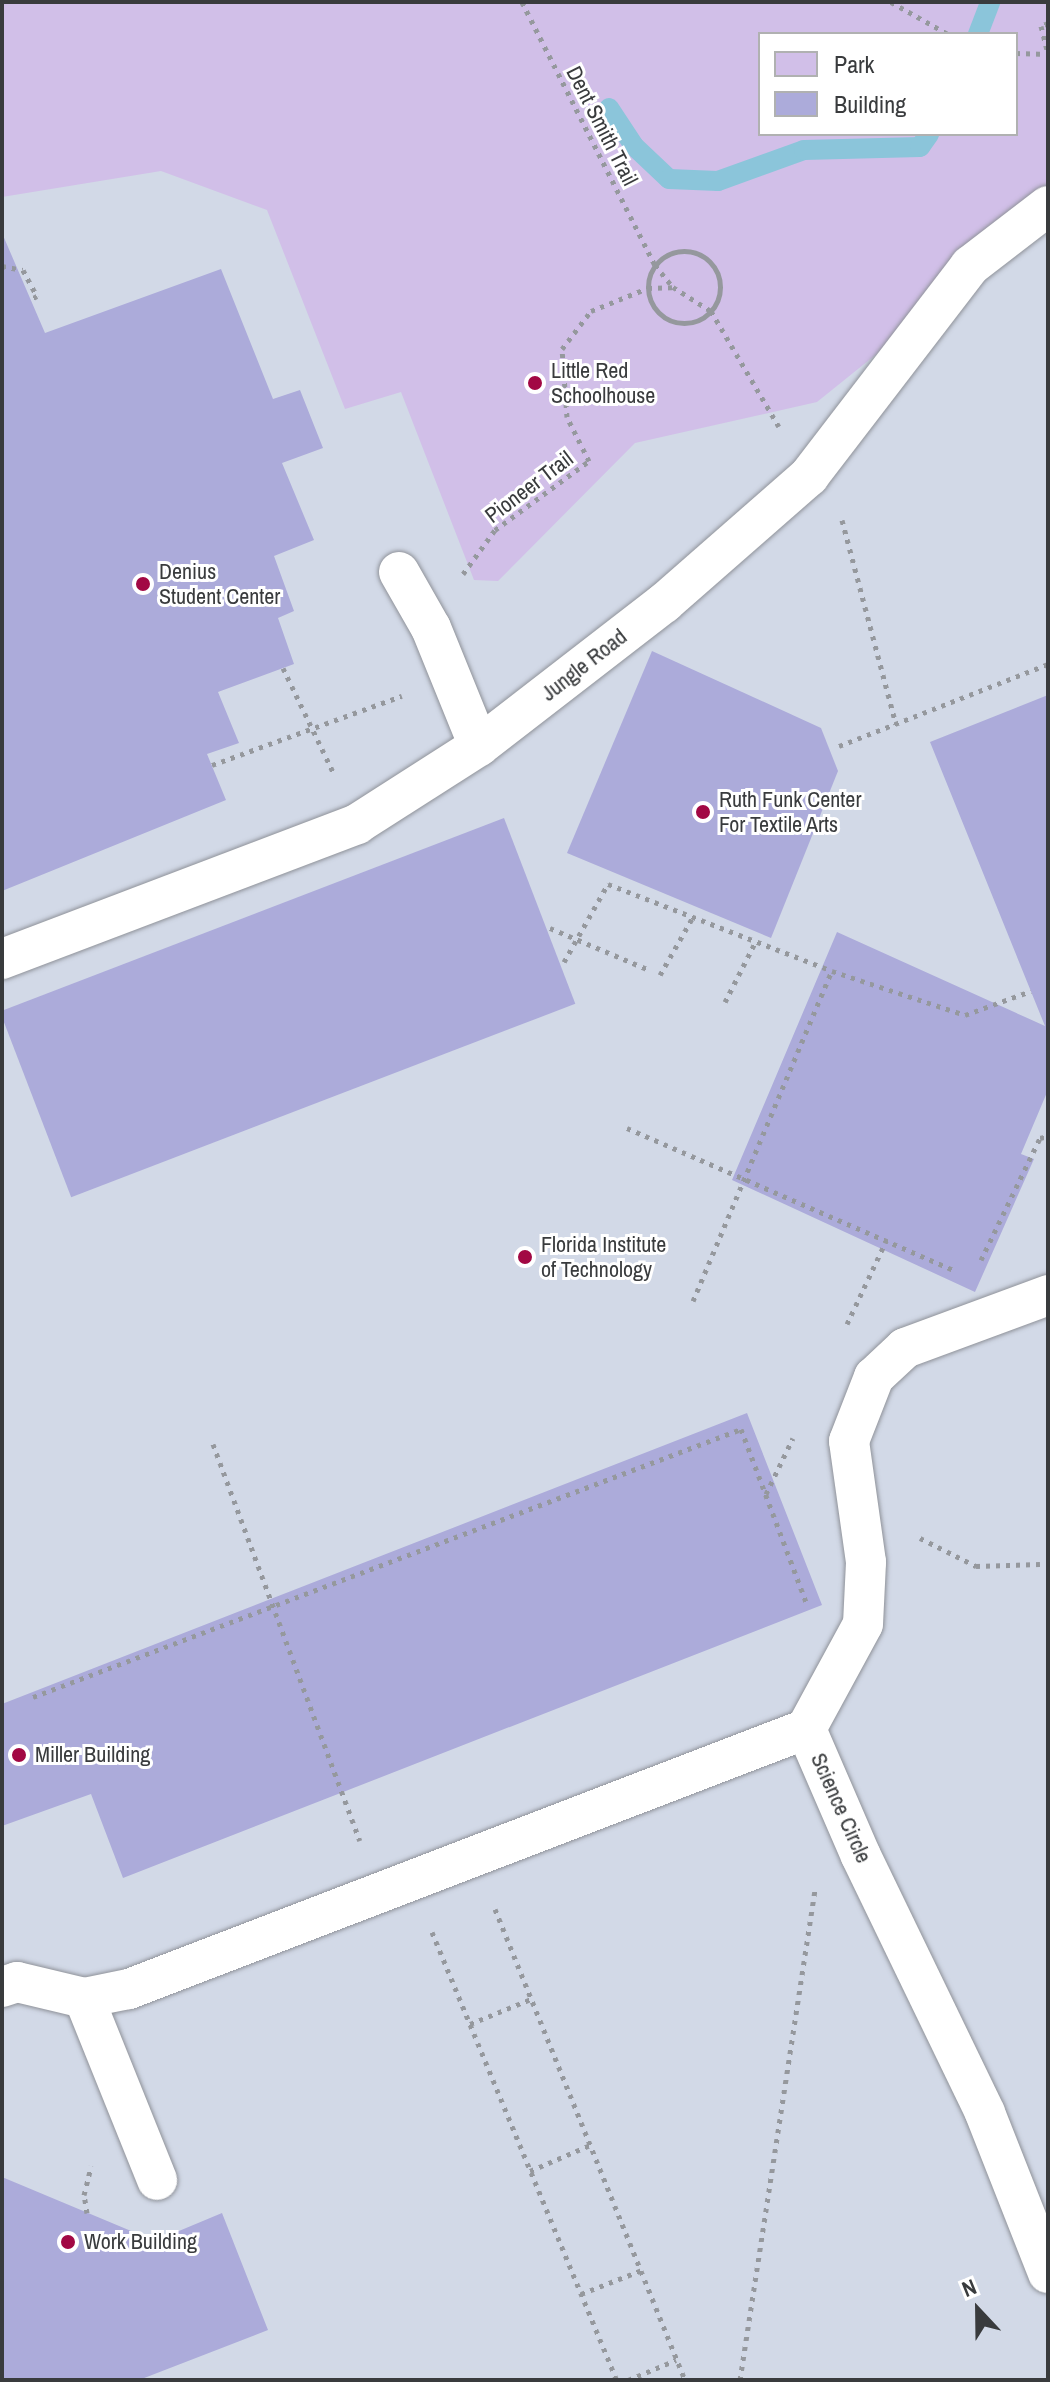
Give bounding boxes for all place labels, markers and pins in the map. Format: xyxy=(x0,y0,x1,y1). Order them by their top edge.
place label: Little Red Schoolhouse xyxy=(551,357,655,408)
marker: Little Red Schoolhouse xyxy=(526,374,544,392)
place label: Denius Student Center xyxy=(159,558,280,610)
marker: Denius Student Center xyxy=(134,575,152,593)
place label: Ruth Funk Center For Textile Arts xyxy=(719,786,861,838)
marker: Ruth Funk Center For Textile Arts xyxy=(694,803,712,821)
place label: Florida Institute of Technology xyxy=(541,1231,666,1282)
marker: Florida Institute of Technology xyxy=(516,1248,534,1266)
place label: Miller Building xyxy=(35,1742,150,1768)
marker: Miller Building xyxy=(10,1746,28,1764)
place label: Work Building xyxy=(84,2229,197,2255)
marker: Work Building xyxy=(59,2233,77,2251)

